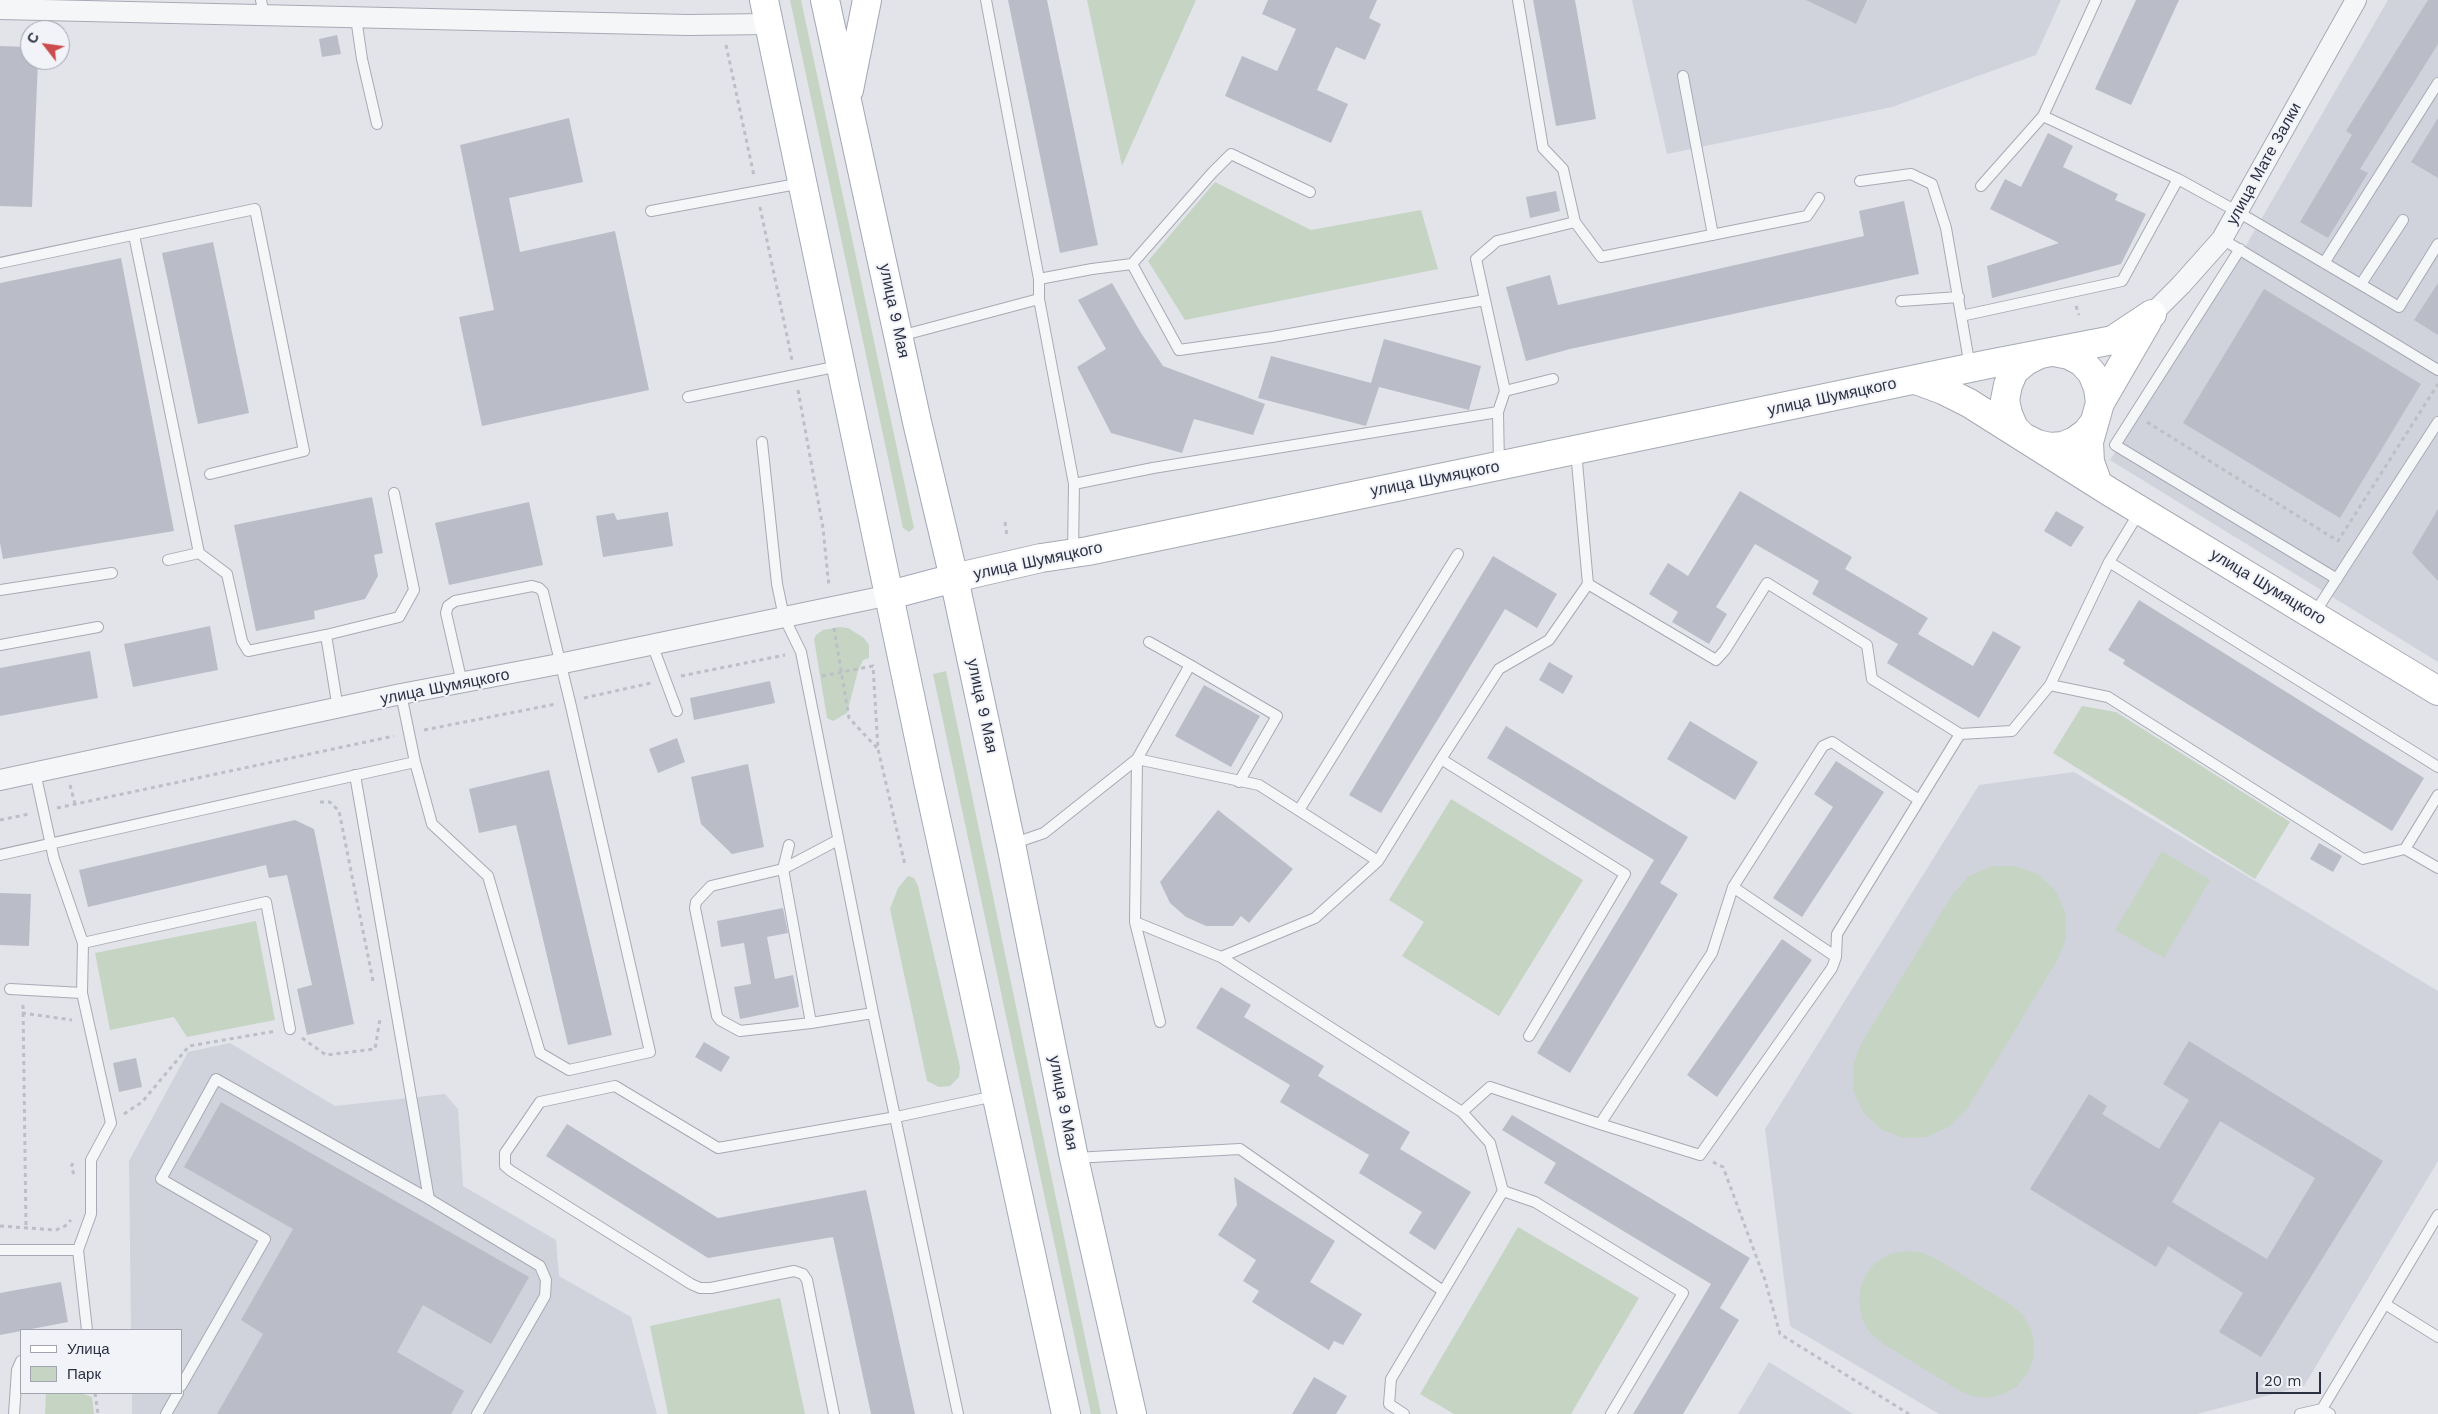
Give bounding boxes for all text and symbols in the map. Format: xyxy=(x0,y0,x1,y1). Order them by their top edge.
north arrow xyxy=(20,20,70,70)
text: С xyxy=(23,30,42,46)
street label: улица Мате Залки xyxy=(2222,100,2306,228)
street label: улица 9 Мая xyxy=(875,262,913,360)
street label: улица Шумяцкого xyxy=(1766,374,1898,420)
street label: улица Шумяцкого xyxy=(1369,457,1501,501)
street label: улица Шумяцкого xyxy=(972,538,1104,584)
street label: улица Шумяцкого xyxy=(2207,545,2329,629)
street label: улица 9 Мая xyxy=(963,657,1001,755)
street label: улица Шумяцкого xyxy=(379,665,511,709)
street label: улица 9 Мая xyxy=(1044,1054,1082,1152)
legend xyxy=(20,1329,182,1394)
text: Улица xyxy=(67,1340,110,1358)
scale bar xyxy=(2258,1362,2323,1394)
text: Парк xyxy=(67,1365,101,1383)
text: 20 m xyxy=(2264,1372,2302,1390)

